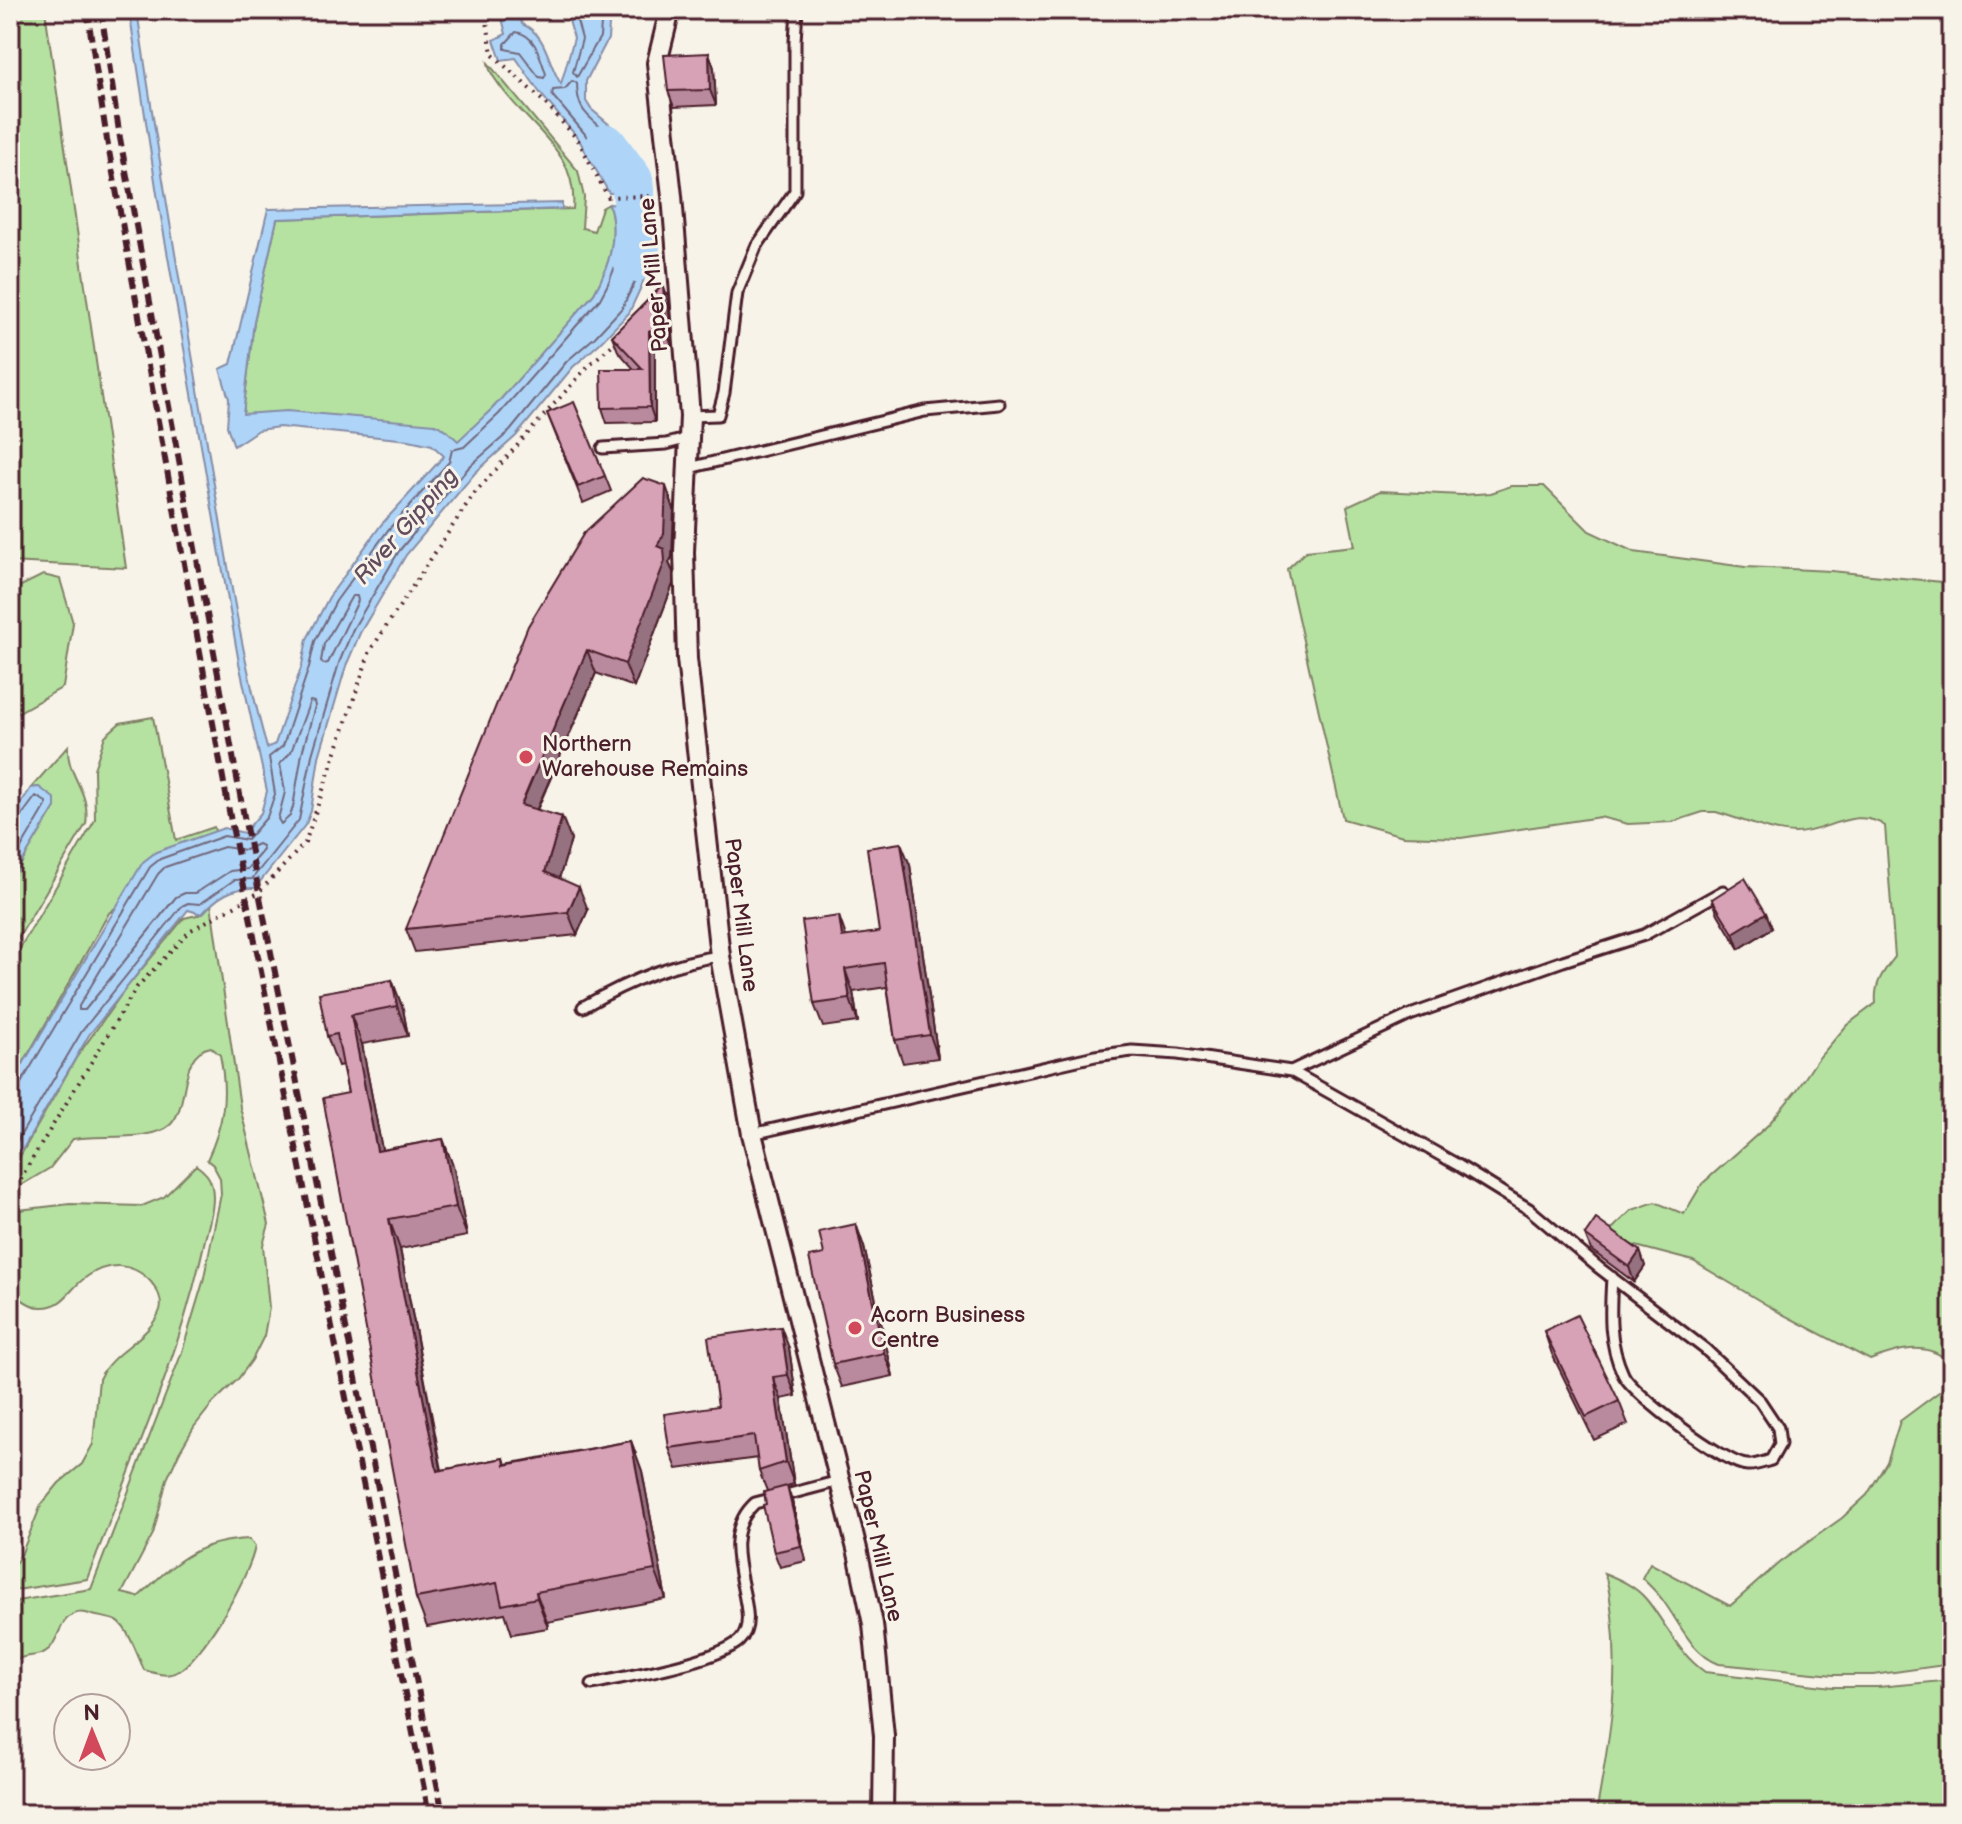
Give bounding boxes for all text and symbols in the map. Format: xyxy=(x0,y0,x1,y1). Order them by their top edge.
street label: Paper Mill Lane xyxy=(634,197,674,353)
water label: River Gipping xyxy=(347,461,465,590)
place label: Northern Warehouse Remains xyxy=(542,731,748,783)
marker: Northern Warehouse Remains xyxy=(517,748,535,766)
street label: Paper Mill Lane xyxy=(718,836,764,994)
place label: Acorn Business Centre xyxy=(871,1302,1025,1354)
marker: Acorn Business Centre xyxy=(846,1319,864,1337)
street label: Paper Mill Lane xyxy=(847,1468,909,1624)
north arrow xyxy=(52,1692,132,1772)
text: N xyxy=(83,1700,100,1727)

